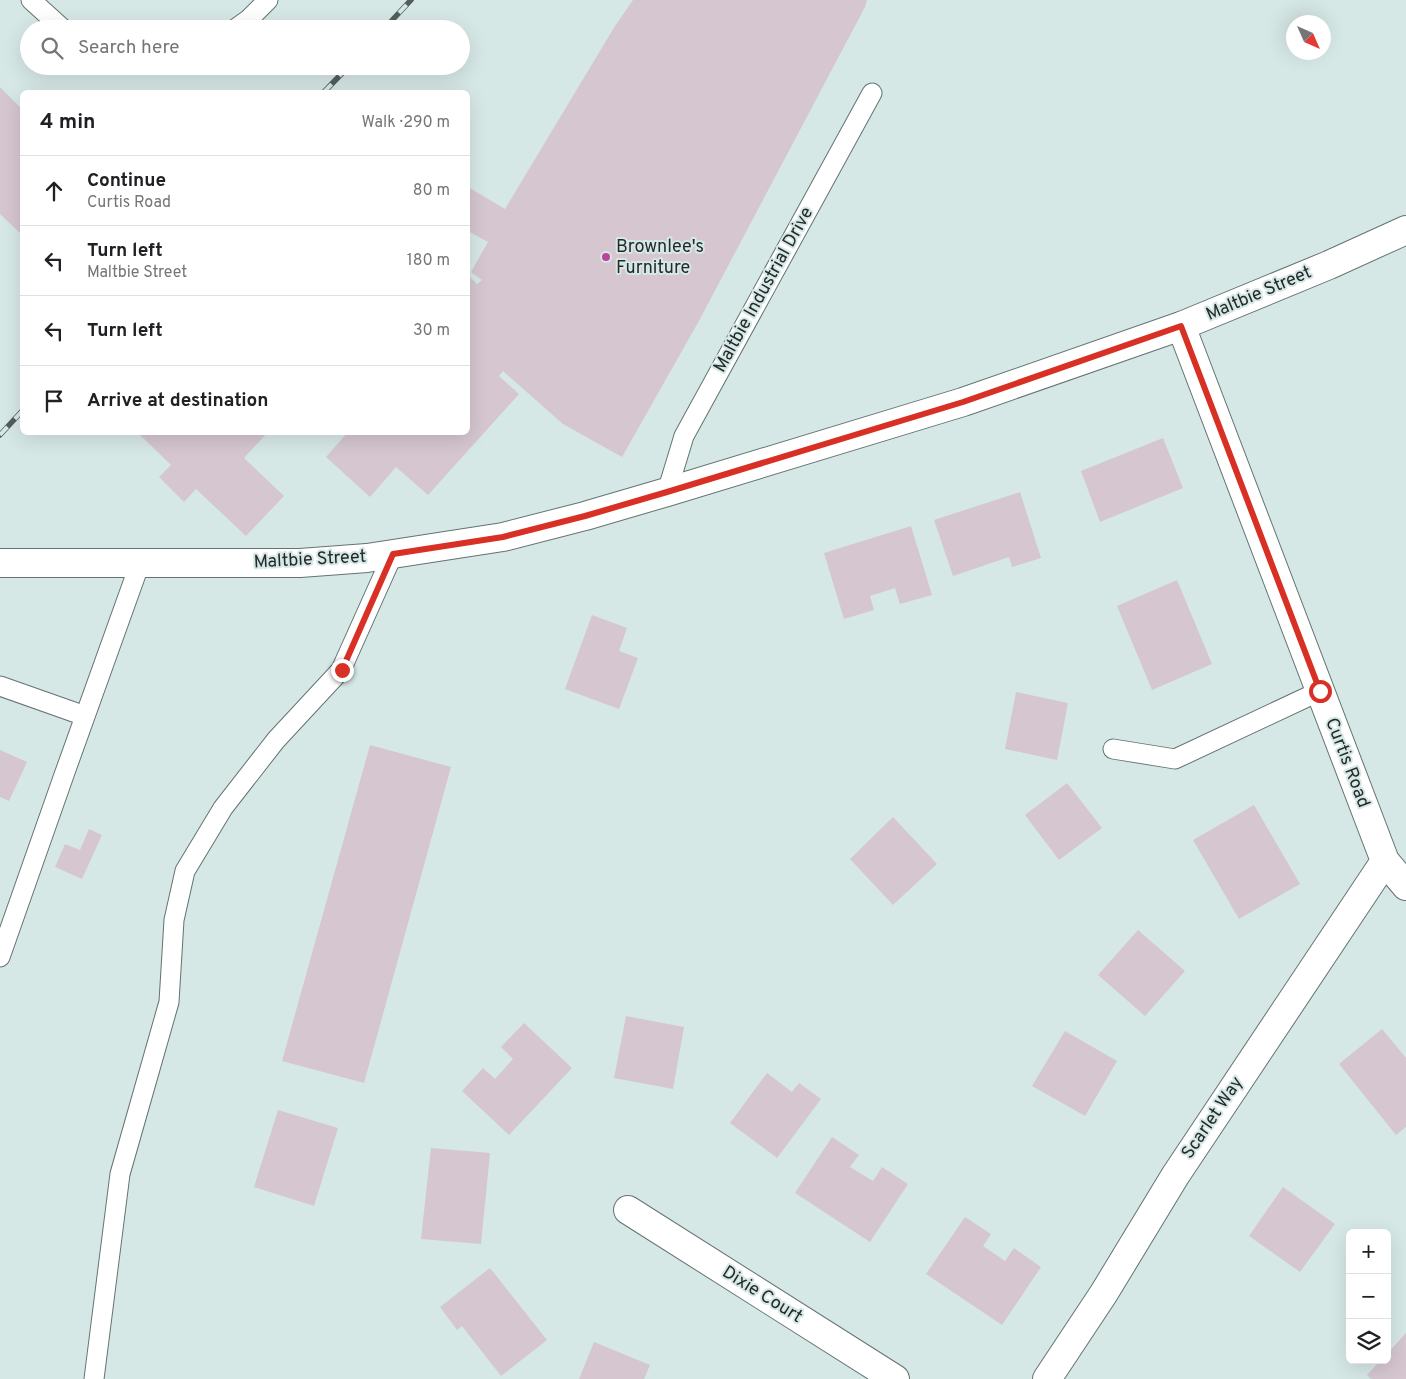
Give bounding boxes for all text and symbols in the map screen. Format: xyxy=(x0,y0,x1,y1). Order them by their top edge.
north arrow xyxy=(1286,15,1331,60)
search box xyxy=(20,20,470,75)
icon: search xyxy=(38,34,66,62)
text: Search here xyxy=(78,36,180,60)
text: 4 min xyxy=(40,109,96,136)
text: Walk · 290 m xyxy=(362,113,450,133)
text: Continue xyxy=(87,169,166,193)
icon: ahead xyxy=(40,177,68,205)
text: 80 m xyxy=(413,181,450,201)
text: Curtis Road xyxy=(87,193,171,213)
street label: Maltbie Industrial Drive xyxy=(709,203,819,377)
place label: Brownlee's Furniture xyxy=(616,236,704,280)
text: Turn left xyxy=(87,239,163,263)
icon: left xyxy=(40,247,68,275)
text: 180 m xyxy=(407,251,450,271)
marker: Brownlee's Furniture xyxy=(600,251,612,263)
street label: Maltbie Street xyxy=(1203,261,1315,327)
text: Maltbie Street xyxy=(87,263,187,283)
icon: left xyxy=(40,317,68,345)
text: Turn left xyxy=(87,319,163,343)
text: 30 m xyxy=(413,321,450,341)
icon: arrive xyxy=(40,387,68,415)
text: Arrive at destination xyxy=(87,389,268,413)
street label: Maltbie Street xyxy=(253,546,367,574)
route end xyxy=(331,659,354,682)
route start xyxy=(1309,680,1332,703)
street label: Curtis Road xyxy=(1319,715,1375,811)
street label: Scarlet Way xyxy=(1177,1072,1249,1164)
map controls xyxy=(1346,1229,1391,1364)
button: + xyxy=(1346,1229,1391,1274)
street label: Dixie Court xyxy=(717,1261,807,1329)
button: − xyxy=(1346,1274,1391,1319)
button: layers xyxy=(1346,1319,1391,1364)

